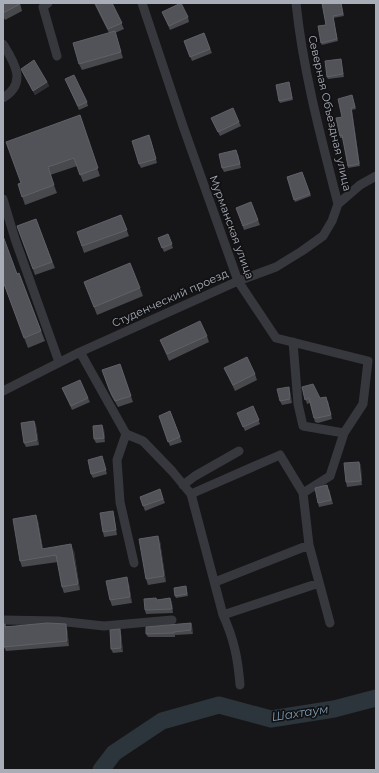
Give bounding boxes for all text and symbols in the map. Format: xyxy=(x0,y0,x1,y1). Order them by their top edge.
street label: Северная Объездная улица xyxy=(305,34,355,192)
street label: Мурманская улица xyxy=(207,173,257,281)
street label: Студенческий проезд xyxy=(110,266,230,330)
water label: Шахтаум xyxy=(270,701,329,724)

